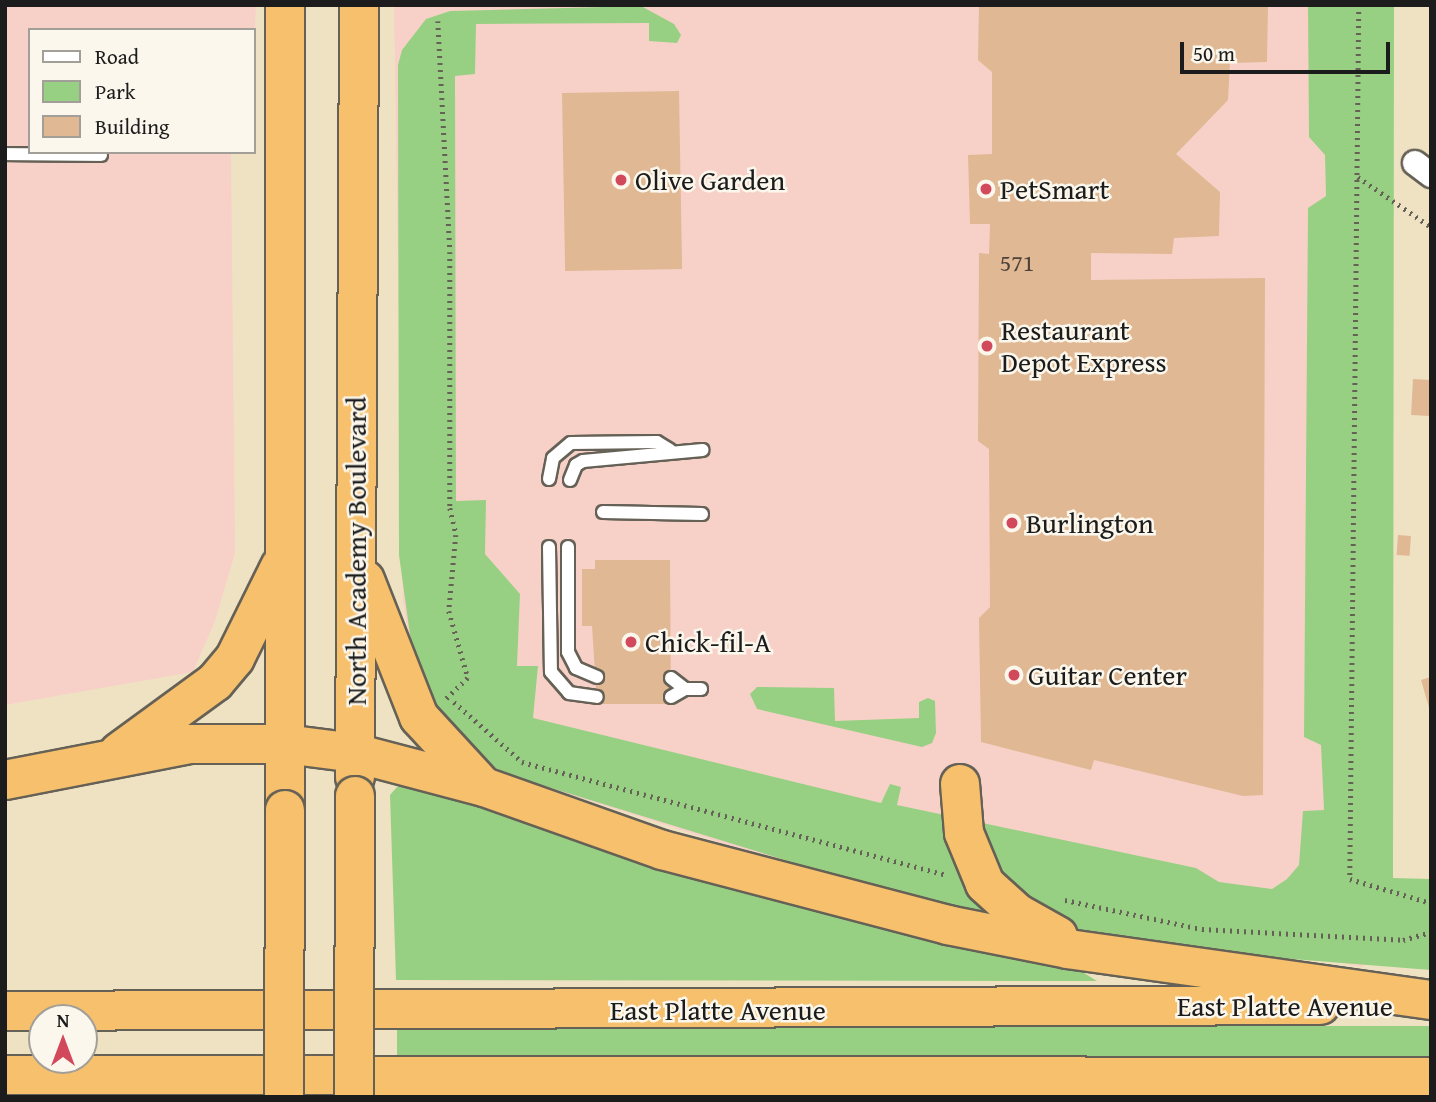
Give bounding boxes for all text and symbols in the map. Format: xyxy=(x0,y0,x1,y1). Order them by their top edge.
legend xyxy=(28,28,256,154)
scale bar xyxy=(1184,28,1394,72)
text: 50 m xyxy=(1193,38,1235,69)
text: Road xyxy=(95,41,139,72)
text: Park xyxy=(95,76,136,107)
text: Building xyxy=(95,111,169,142)
place label: Olive Garden xyxy=(635,163,785,197)
marker: Olive Garden xyxy=(613,172,629,188)
place label: PetSmart xyxy=(1000,172,1109,206)
marker: PetSmart xyxy=(978,181,994,197)
house number: 571 xyxy=(1000,249,1034,277)
place label: Restaurant Depot Express xyxy=(1001,313,1167,379)
marker: Restaurant Depot Express xyxy=(979,338,995,354)
street label: North Academy Boulevard xyxy=(339,397,373,705)
place label: Burlington xyxy=(1026,506,1154,540)
marker: Burlington xyxy=(1004,515,1020,531)
place label: Chick-fil-A xyxy=(645,625,771,659)
marker: Chick-fil-A xyxy=(623,634,639,650)
place label: Guitar Center xyxy=(1028,658,1187,692)
marker: Guitar Center xyxy=(1006,667,1022,683)
street label: East Platte Avenue xyxy=(1177,989,1393,1023)
street label: East Platte Avenue xyxy=(610,993,826,1027)
north arrow xyxy=(28,1004,98,1074)
text: N xyxy=(57,1006,69,1034)

